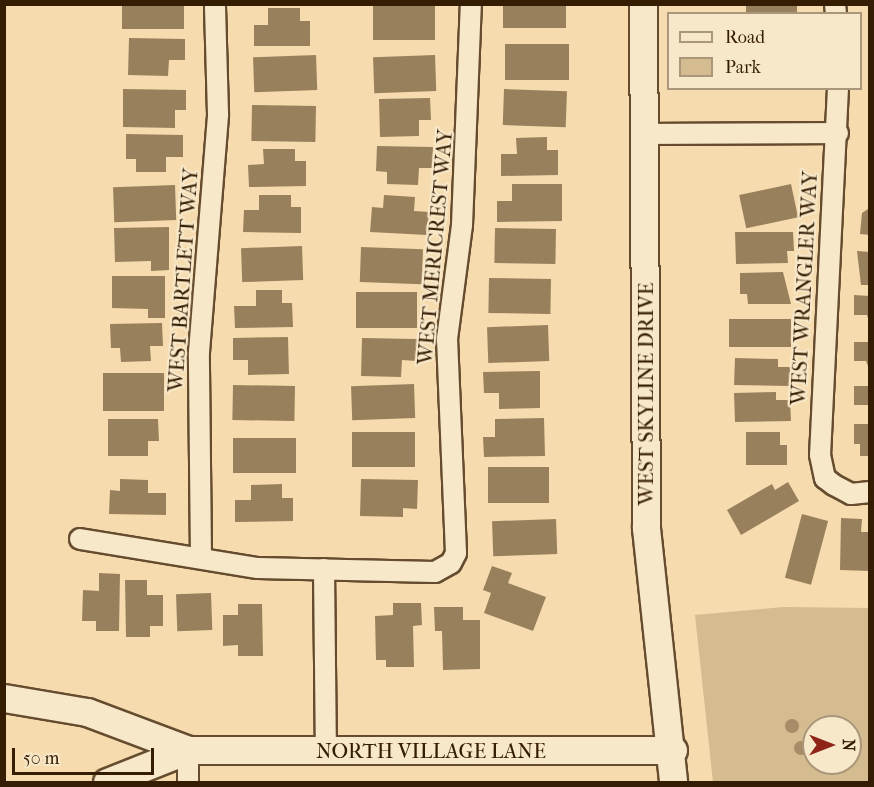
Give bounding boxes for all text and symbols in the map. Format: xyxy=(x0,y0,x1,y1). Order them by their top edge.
legend xyxy=(667,12,862,90)
text: Road xyxy=(725,27,765,48)
text: Park xyxy=(725,57,761,78)
street label: WEST MERICREST WAY xyxy=(412,128,458,366)
street label: WEST BARTLETT WAY xyxy=(163,167,203,393)
street label: WEST WRANGLER WAY xyxy=(785,170,823,406)
street label: WEST SKYLINE DRIVE xyxy=(633,282,659,506)
north arrow xyxy=(802,715,862,775)
scale bar xyxy=(15,736,158,774)
street label: NORTH VILLAGE LANE xyxy=(316,738,546,764)
text: N xyxy=(839,739,858,751)
text: 50 m xyxy=(23,748,59,769)

